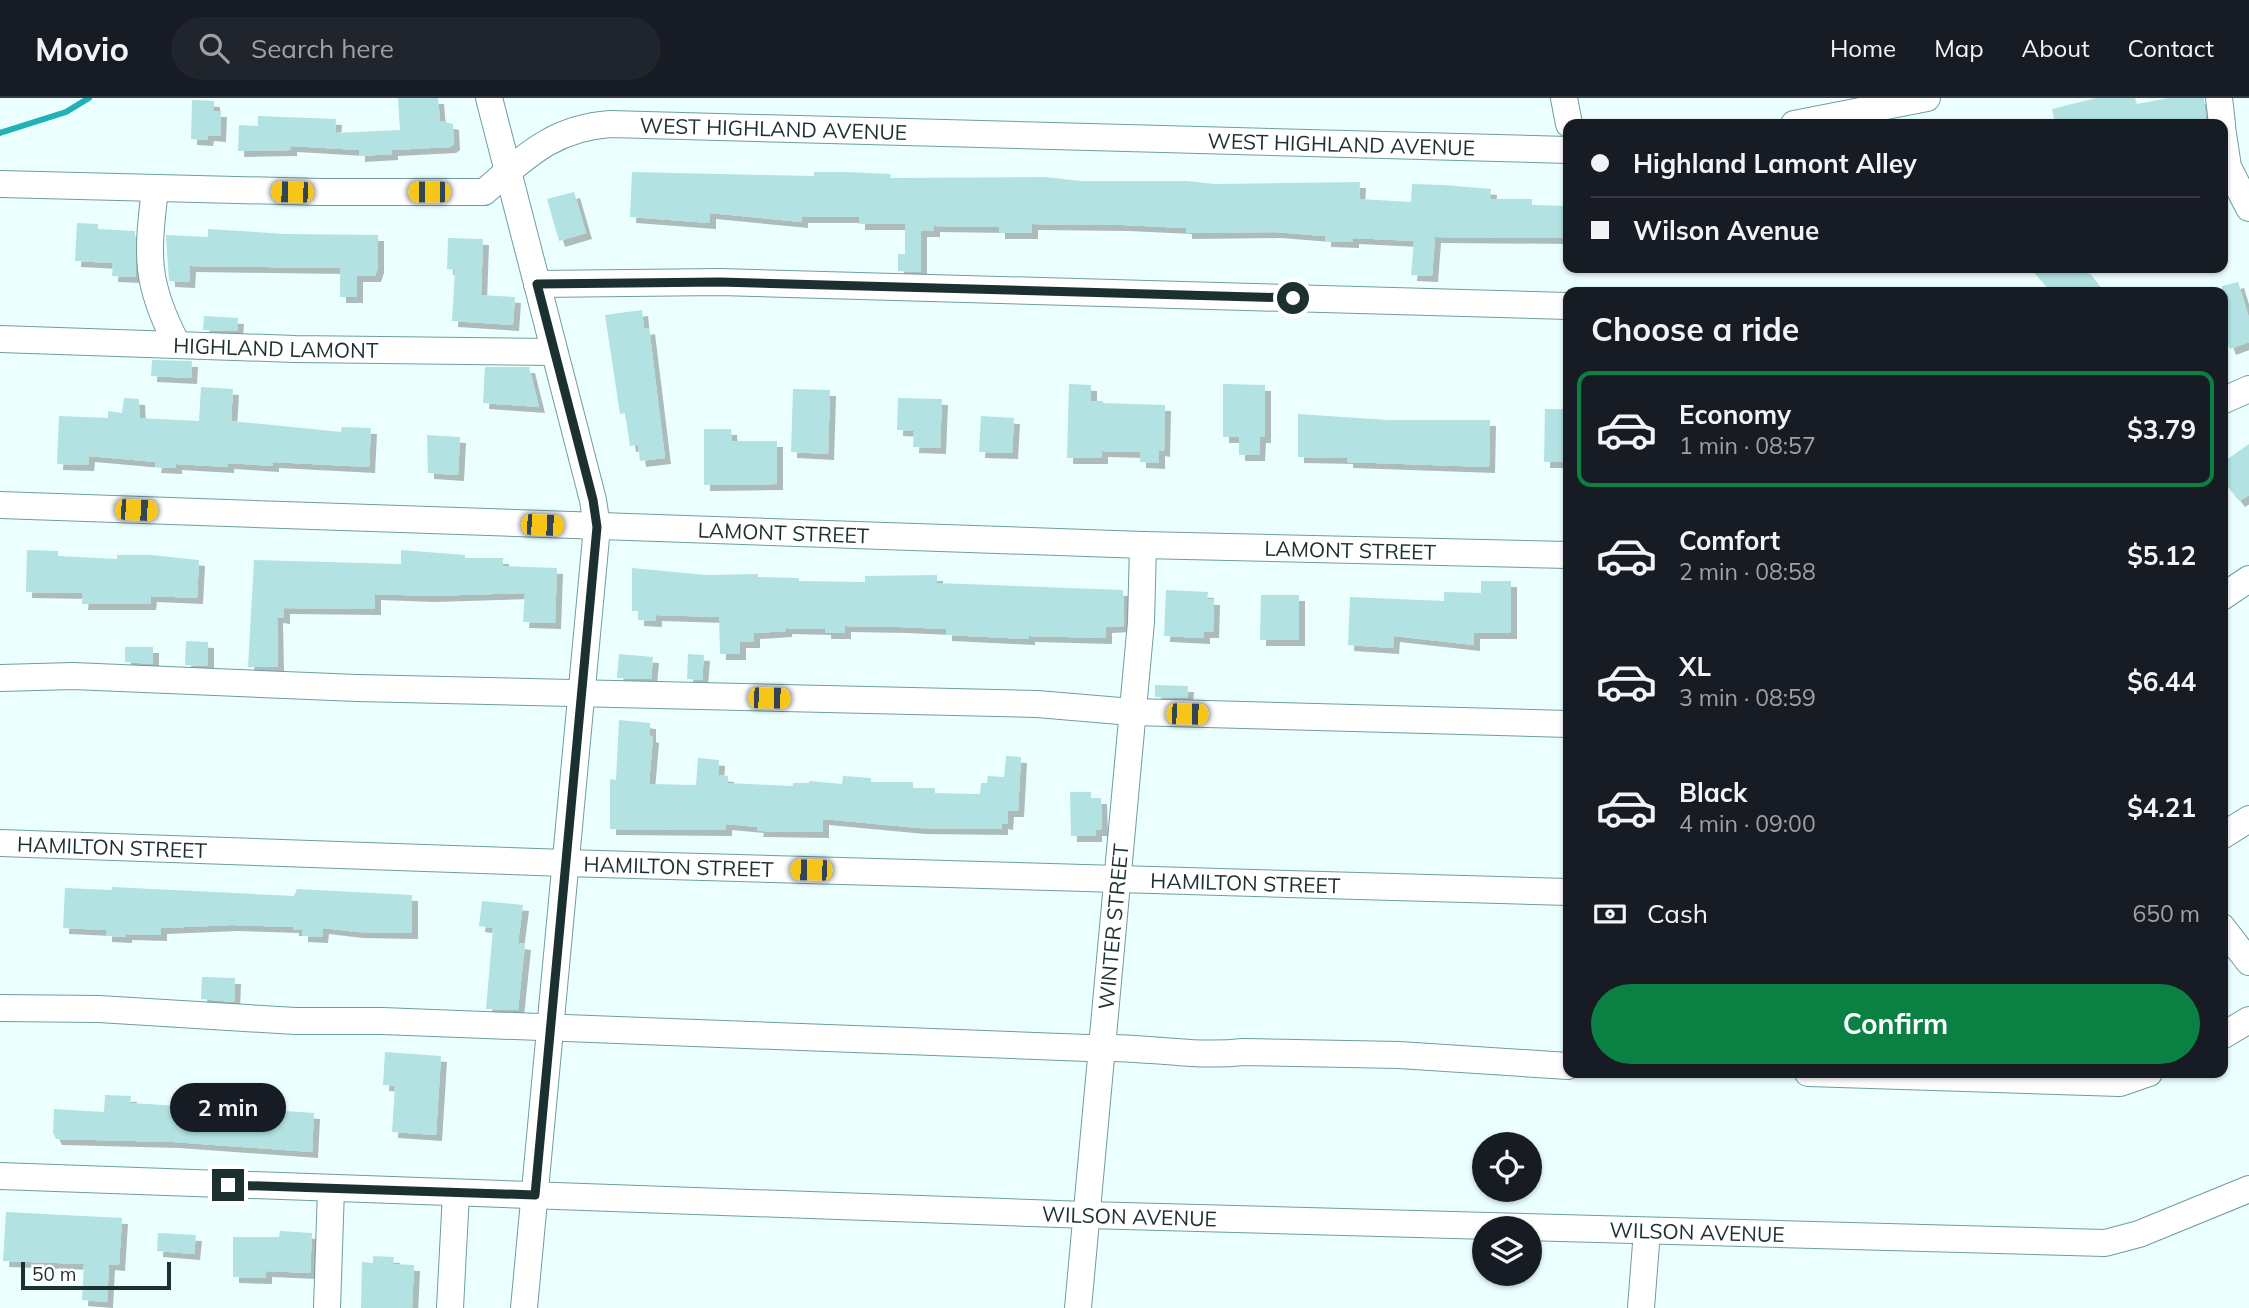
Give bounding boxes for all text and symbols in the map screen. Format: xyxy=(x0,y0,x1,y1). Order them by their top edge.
search box xyxy=(171,17,661,80)
text: Movio xyxy=(35,28,129,69)
icon: search xyxy=(195,29,233,67)
text: Search here xyxy=(251,32,394,65)
text: Home xyxy=(1830,33,1896,63)
text: Map xyxy=(1934,33,1984,63)
text: About xyxy=(2022,33,2090,63)
text: Contact xyxy=(2128,33,2214,63)
street label: WEST HIGHLAND AVENUE xyxy=(639,112,908,145)
street label: WEST HIGHLAND AVENUE xyxy=(1207,127,1475,160)
text: Highland Lamont Alley xyxy=(1633,147,1917,180)
car xyxy=(271,181,314,203)
car xyxy=(409,182,451,203)
text: Wilson Avenue xyxy=(1633,214,1819,247)
route start xyxy=(1277,282,1309,314)
text: Choose a ride xyxy=(1591,309,1799,349)
street label: HIGHLAND LAMONT xyxy=(173,332,379,363)
icon: car xyxy=(1595,398,1658,461)
text: Economy xyxy=(1679,398,1791,431)
text: $3.79 xyxy=(2127,413,2196,446)
text: 1 min · 08:57 xyxy=(1679,431,1816,460)
car xyxy=(115,499,158,521)
car xyxy=(521,514,564,536)
street label: LAMONT STREET xyxy=(697,516,870,548)
icon: car xyxy=(1595,524,1658,587)
text: Comfort xyxy=(1679,524,1780,557)
street label: LAMONT STREET xyxy=(1264,535,1437,565)
text: $5.12 xyxy=(2127,539,2196,572)
text: 2 min · 08:58 xyxy=(1679,557,1816,586)
icon: car xyxy=(1595,650,1658,713)
text: XL xyxy=(1679,650,1711,683)
text: $6.44 xyxy=(2127,665,2196,698)
text: 3 min · 08:59 xyxy=(1679,683,1816,712)
car xyxy=(748,687,791,709)
car xyxy=(1166,703,1209,725)
icon: car xyxy=(1595,776,1658,839)
text: Black xyxy=(1679,776,1747,809)
text: $4.21 xyxy=(2127,791,2196,824)
text: 4 min · 09:00 xyxy=(1679,809,1816,838)
street label: HAMILTON STREET xyxy=(16,831,208,863)
street label: WINTER STREET xyxy=(1092,842,1134,1011)
street label: HAMILTON STREET xyxy=(583,851,774,882)
car xyxy=(790,859,833,881)
street label: HAMILTON STREET xyxy=(1150,867,1341,898)
icon: cash xyxy=(1591,895,1629,933)
text: Cash xyxy=(1647,897,1708,930)
text: 650 m xyxy=(2132,899,2200,928)
button: Confirm xyxy=(1591,984,2200,1064)
callout: 2 min xyxy=(170,1084,286,1132)
text: 2 min xyxy=(198,1093,258,1122)
map controls xyxy=(1472,1132,1542,1286)
button: locate xyxy=(1472,1132,1542,1202)
route end xyxy=(212,1169,244,1201)
street label: WILSON AVENUE xyxy=(1041,1200,1217,1232)
button: layers xyxy=(1472,1216,1542,1286)
street label: WILSON AVENUE xyxy=(1609,1216,1785,1247)
scale bar xyxy=(21,1259,172,1291)
text: 50 m xyxy=(32,1262,76,1286)

